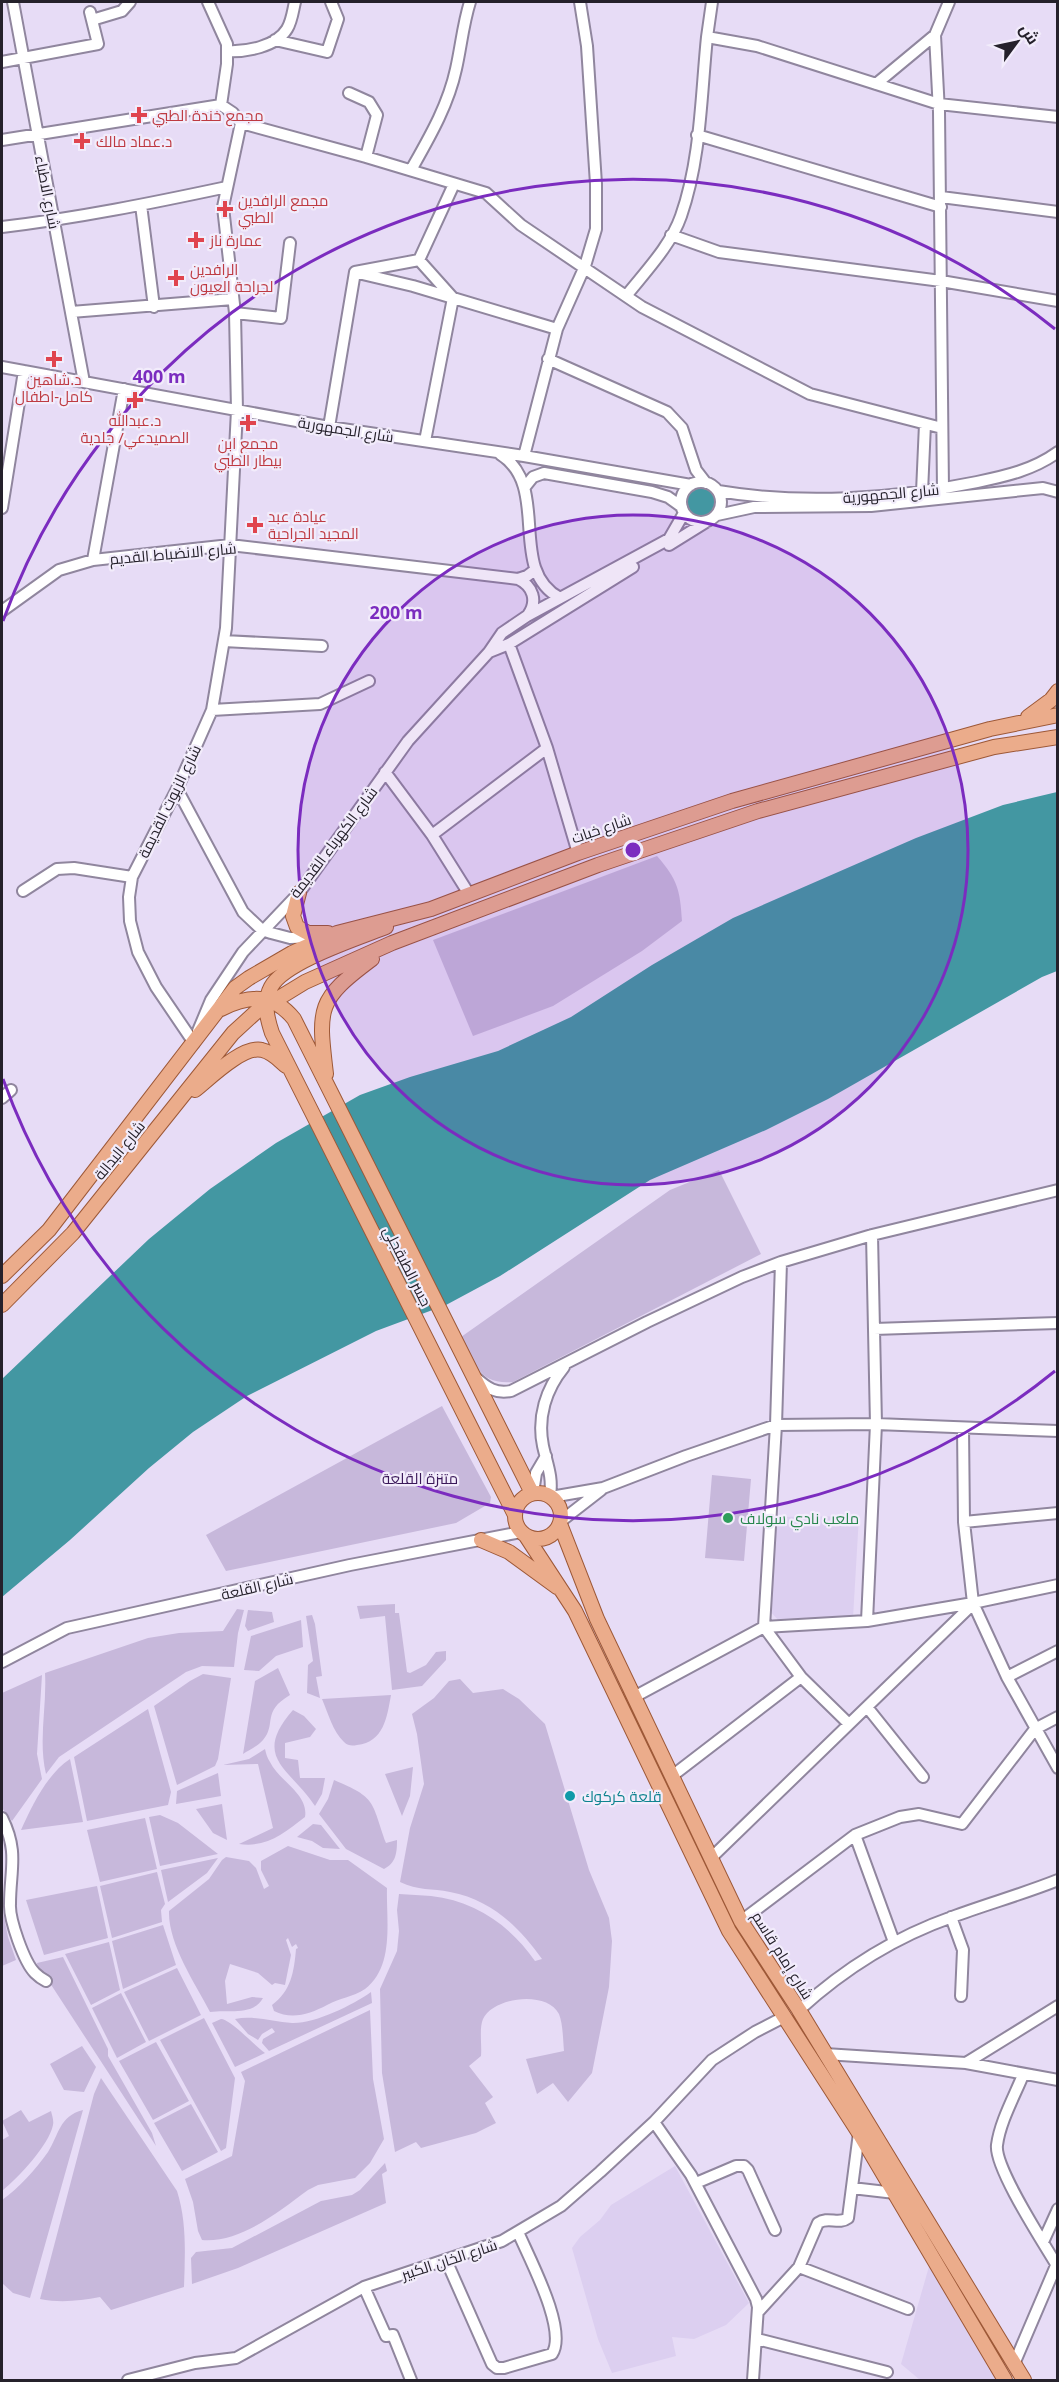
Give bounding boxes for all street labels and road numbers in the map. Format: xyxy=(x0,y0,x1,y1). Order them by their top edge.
street label: شارع الاطباء xyxy=(29,153,65,231)
street label: شارع الجمهورية xyxy=(296,412,395,448)
street label: شارع الجمهورية xyxy=(842,479,940,509)
street label: شارع الانضباط القديم xyxy=(109,537,237,571)
street label: شارع الزيوت القديمة xyxy=(133,741,207,862)
street label: شارع الكهرباء القديمة xyxy=(285,782,383,903)
street label: شارع خبات xyxy=(568,808,634,849)
street label: شارع البدالة xyxy=(89,1116,150,1185)
street label: جسر الطبقجلي xyxy=(377,1222,437,1311)
street label: شارع القلعة xyxy=(219,1568,296,1606)
street label: شارع إمام قاسم xyxy=(746,1907,818,2004)
street label: شارع الخان الكبير xyxy=(397,2234,500,2286)

